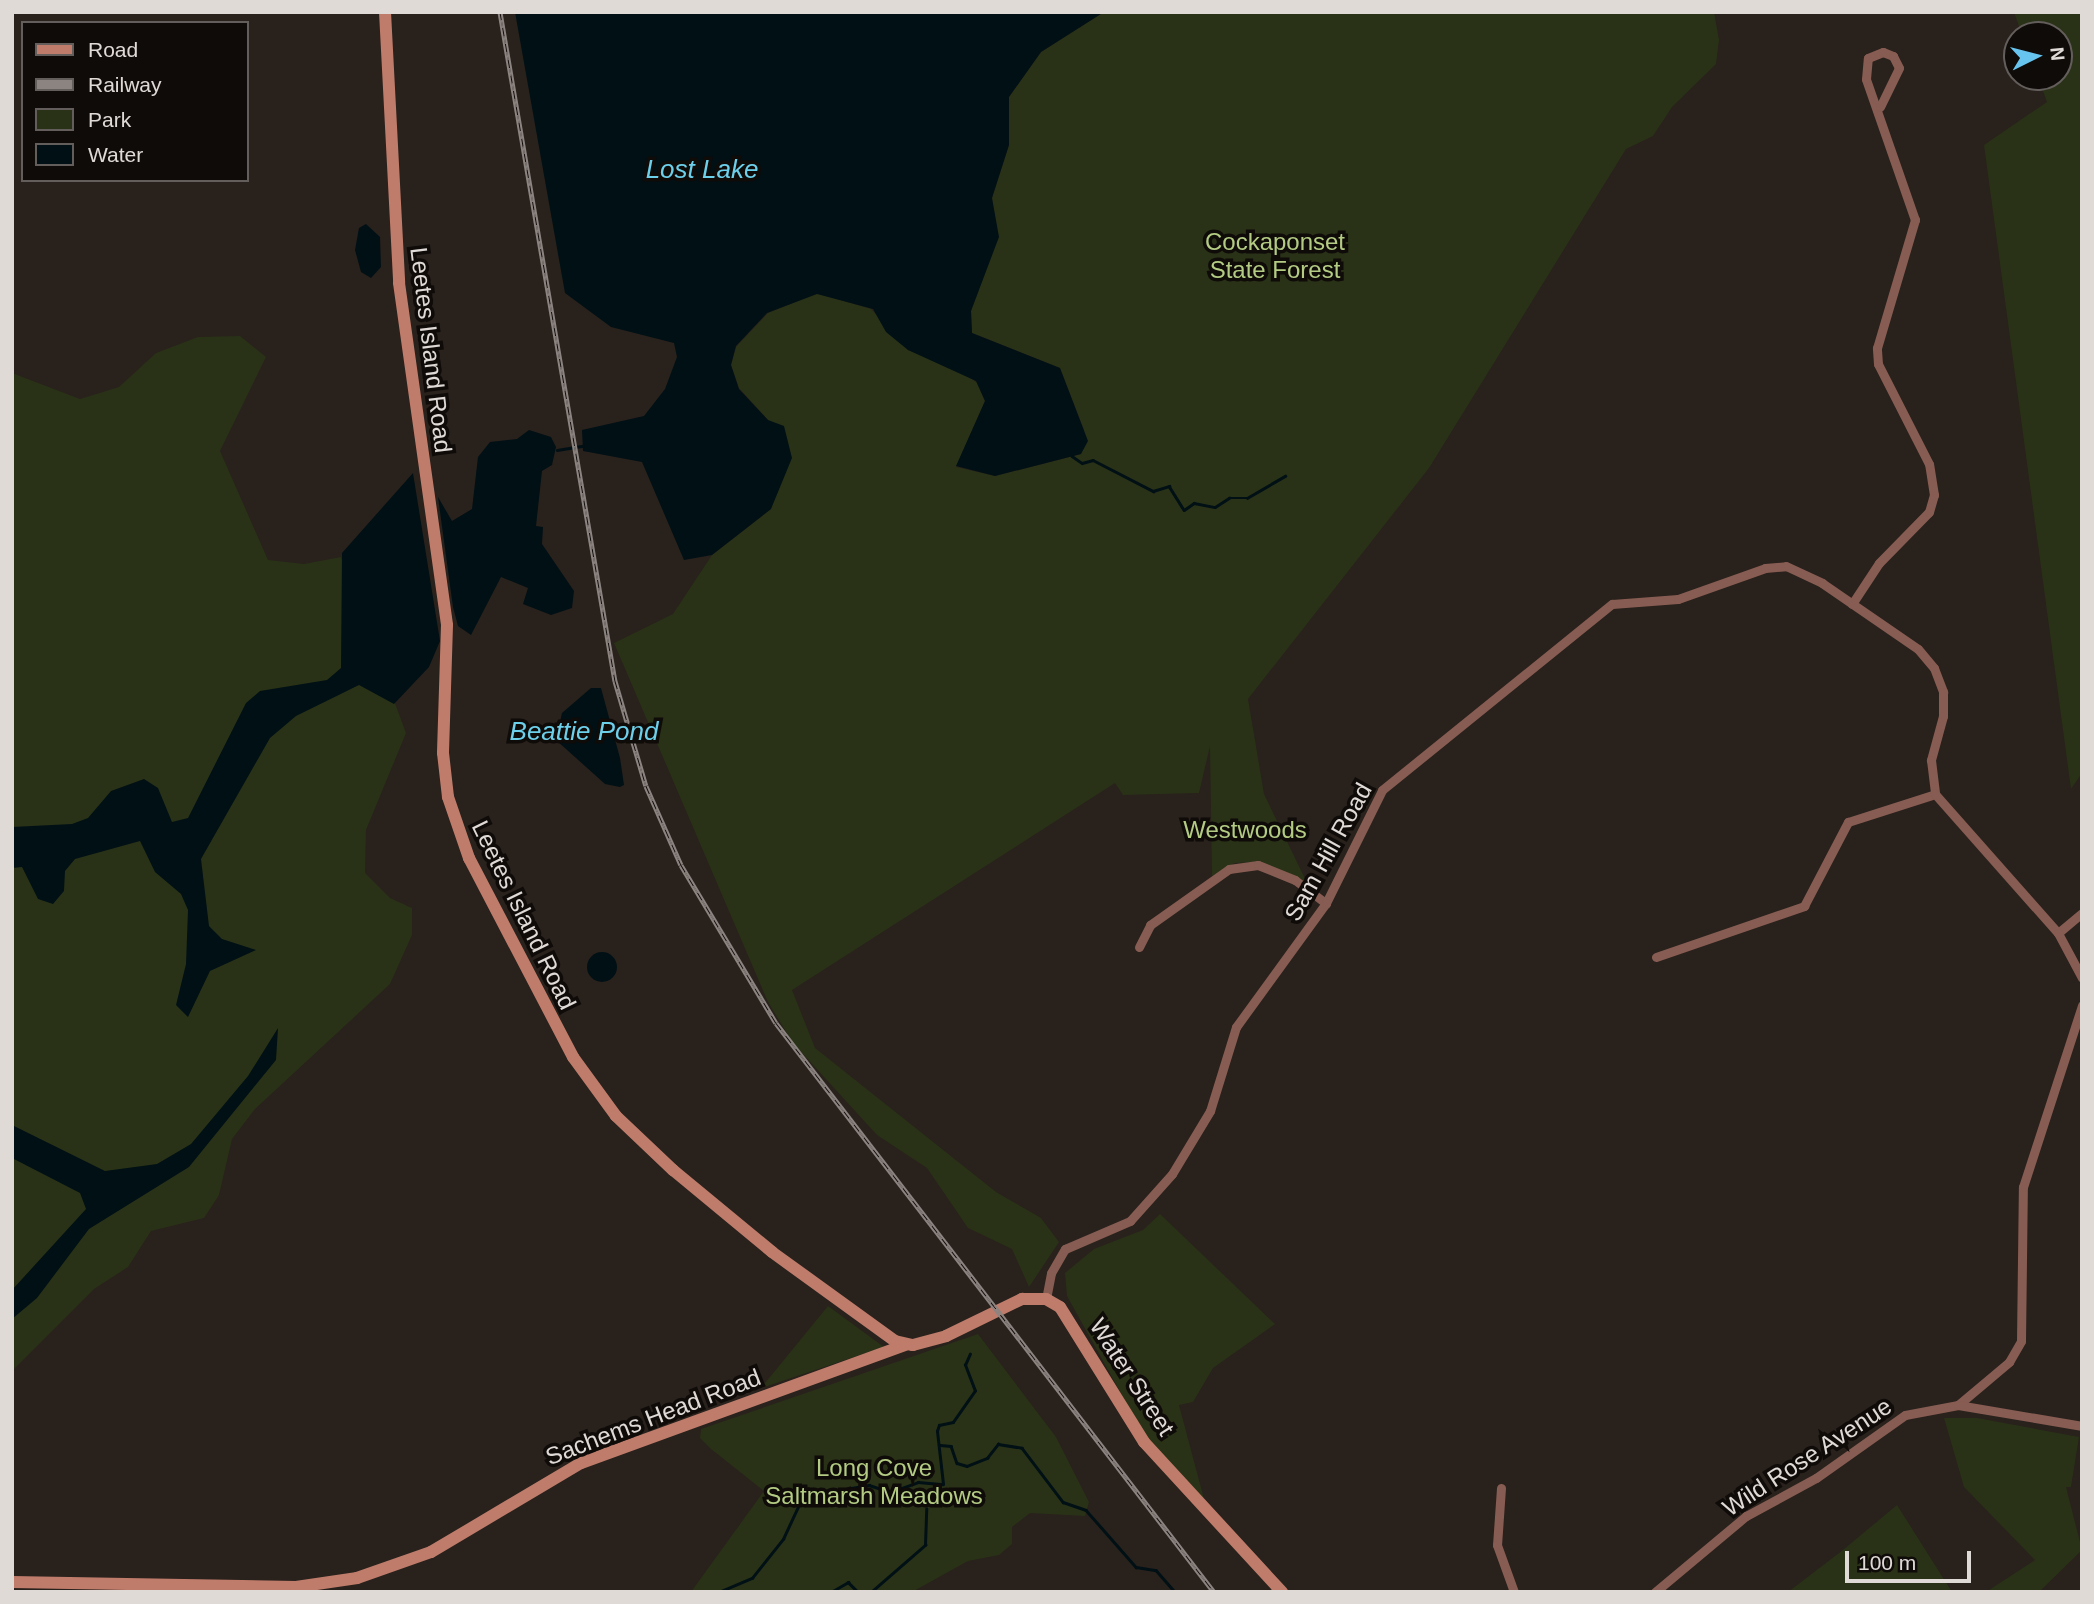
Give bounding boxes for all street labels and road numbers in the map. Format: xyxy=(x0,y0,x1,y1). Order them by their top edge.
street label: Leetes Island Road xyxy=(404,246,458,454)
street label: Sam Hill Road xyxy=(1278,778,1378,926)
street label: Leetes Island Road xyxy=(466,816,582,1014)
street label: Water Street xyxy=(1083,1313,1181,1441)
street label: Sachems Head Road xyxy=(541,1363,765,1471)
street label: Wild Rose Avenue xyxy=(1717,1391,1897,1523)

